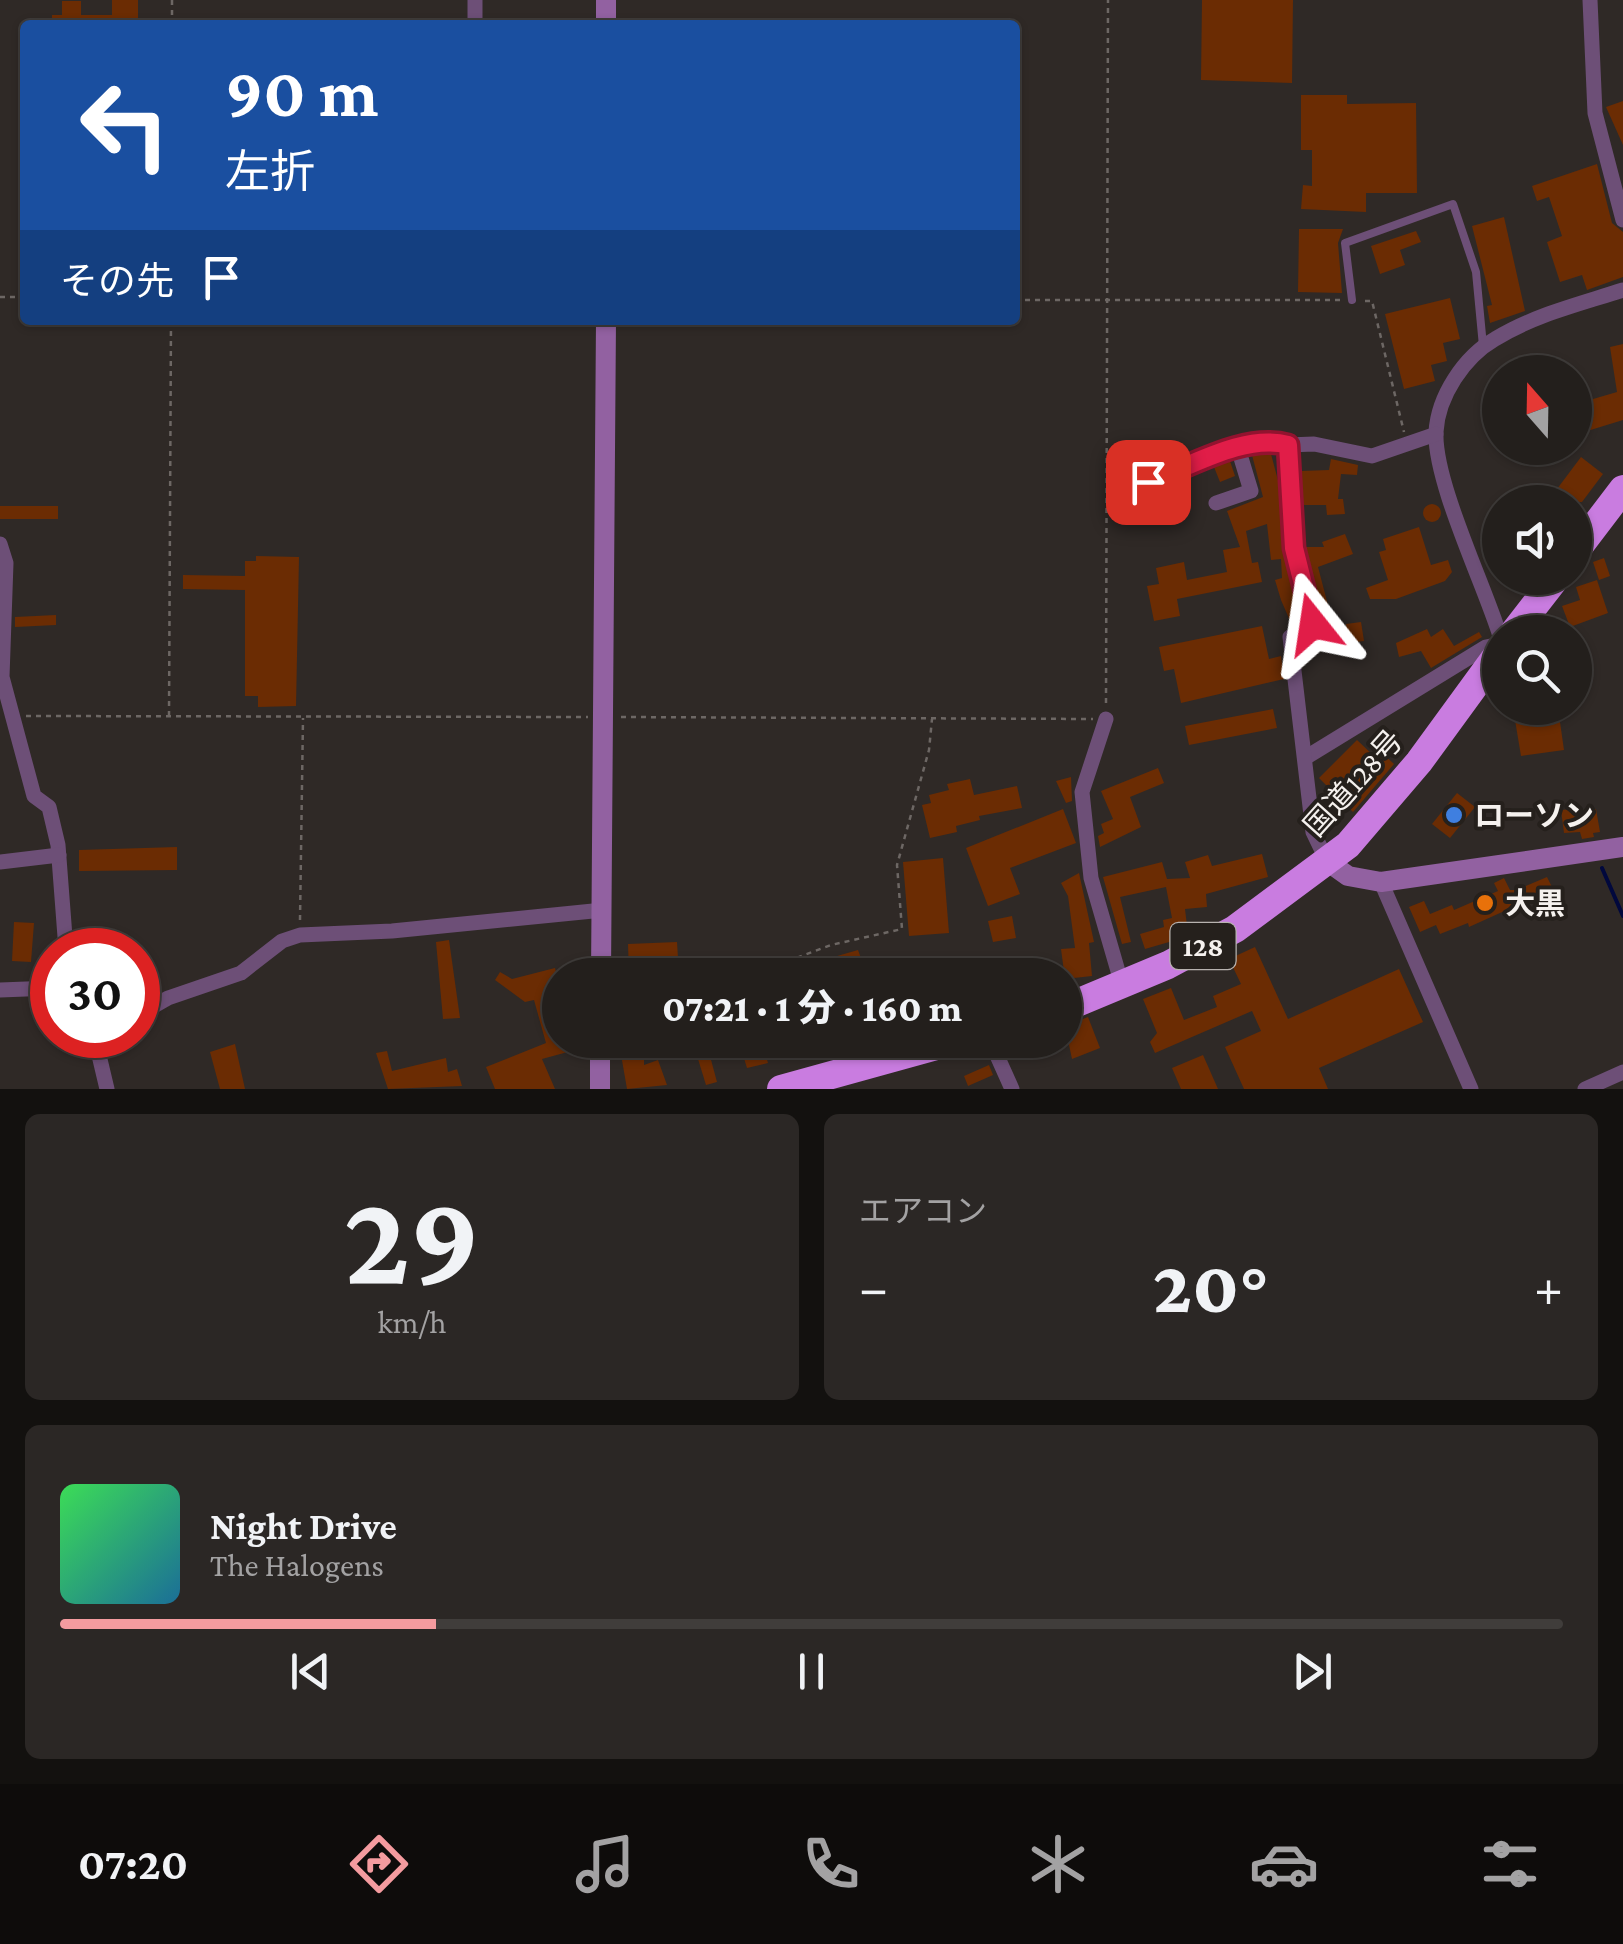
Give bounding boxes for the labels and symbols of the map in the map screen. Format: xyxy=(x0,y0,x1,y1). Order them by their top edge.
north arrow xyxy=(1482,355,1592,465)
pin xyxy=(1106,440,1191,525)
position arrow xyxy=(1261,572,1365,676)
street label: 国道128号 xyxy=(1297,724,1409,842)
place label: ローソン xyxy=(1474,799,1594,832)
marker: ローソン xyxy=(1443,804,1465,826)
place label: 大黒 xyxy=(1505,887,1565,920)
marker: 大黒 xyxy=(1474,892,1496,914)
road number: 128 xyxy=(1170,923,1236,969)
speed limit sign: 30 xyxy=(30,928,160,1058)

